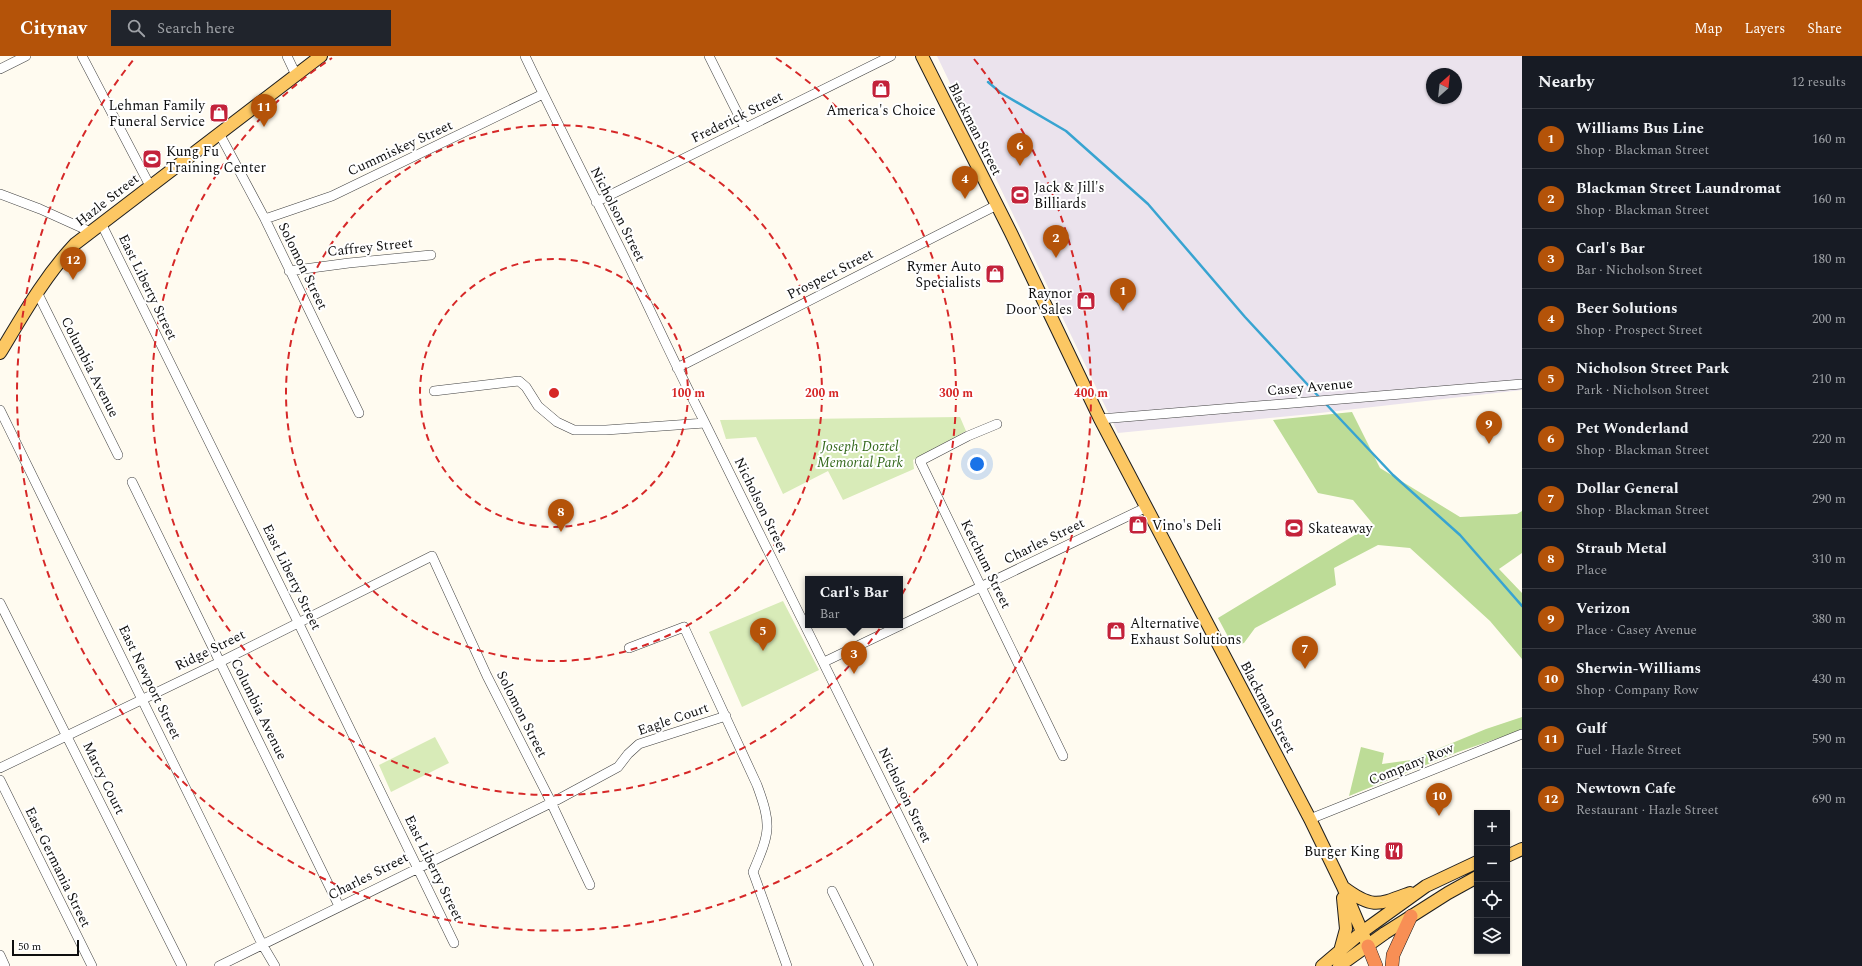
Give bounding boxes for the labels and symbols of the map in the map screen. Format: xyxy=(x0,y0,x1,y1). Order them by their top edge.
north arrow xyxy=(1426,68,1462,104)
shop icon: America's Choice xyxy=(870,78,892,100)
street label: Blackman Street xyxy=(943,79,1007,179)
street label: Frederick Street xyxy=(688,86,786,148)
pin: 11 xyxy=(251,94,277,127)
place label: Lehman Family Funeral Service xyxy=(108,95,206,132)
place label: America's Choice xyxy=(826,100,936,121)
shop icon: Lehman Family Funeral Service xyxy=(208,102,230,124)
street label: Cummiskey Street xyxy=(344,114,456,182)
pin: 6 xyxy=(1007,133,1033,166)
place label: Kung Fu Training Center xyxy=(166,141,266,178)
sports icon: Kung Fu Training Center xyxy=(141,148,163,170)
street label: Nicholson Street xyxy=(585,163,651,265)
pin: 4 xyxy=(952,166,978,199)
street label: Hazle Street xyxy=(71,168,143,232)
place label: Jack & Jill's Billiards xyxy=(1034,177,1105,214)
sports icon: Jack & Jill's Billiards xyxy=(1009,184,1031,206)
street label: Solomon Street xyxy=(273,219,333,313)
pin: 2 xyxy=(1043,225,1069,258)
street label: East Liberty Street xyxy=(113,230,183,344)
street label: Caffrey Street xyxy=(326,232,414,262)
street label: Prospect Street xyxy=(783,243,877,305)
pin: 12 xyxy=(60,247,86,280)
place label: Rymer Auto Specialists xyxy=(907,256,981,293)
shop icon: Rymer Auto Specialists xyxy=(984,263,1006,285)
pin: 1 xyxy=(1110,278,1136,311)
place label: Raynor Door Sales xyxy=(1005,283,1072,320)
shop icon: Raynor Door Sales xyxy=(1075,290,1097,312)
street label: Columbia Avenue xyxy=(56,313,125,421)
street label: Casey Avenue xyxy=(1266,373,1354,401)
text: 100 m xyxy=(671,384,705,403)
text: 200 m xyxy=(805,384,839,403)
text: 300 m xyxy=(939,384,973,403)
text: 400 m xyxy=(1074,384,1108,403)
centre of rings xyxy=(547,386,561,400)
pin: 9 xyxy=(1476,411,1502,444)
park label: Joseph Doztel Memorial Park xyxy=(817,436,904,473)
street label: Nicholson Street xyxy=(729,454,793,556)
your location xyxy=(967,454,987,474)
pin: 8 xyxy=(548,499,574,532)
street label: Charles Street xyxy=(1000,512,1088,570)
shop icon: Vino's Deli xyxy=(1127,514,1149,536)
place label: Vino's Deli xyxy=(1152,515,1222,536)
street label: Ketchum Street xyxy=(955,516,1017,612)
sports icon: Skateaway xyxy=(1283,517,1305,539)
place label: Skateaway xyxy=(1308,518,1374,539)
street label: East Liberty Street xyxy=(257,520,327,634)
place label: Alternative Exhaust Solutions xyxy=(1130,613,1242,650)
pin: 5 xyxy=(750,618,776,651)
shop icon: Alternative Exhaust Solutions xyxy=(1105,620,1127,642)
street label: East Newport Street xyxy=(113,621,187,743)
street label: Ridge Street xyxy=(171,624,249,676)
pin: 7 xyxy=(1292,636,1318,669)
pin: 3 xyxy=(841,641,867,674)
street label: Columbia Avenue xyxy=(225,655,293,763)
street label: Blackman Street xyxy=(1235,657,1301,757)
street label: Solomon Street xyxy=(491,667,553,761)
street label: Eagle Court xyxy=(635,697,711,741)
street label: Company Row xyxy=(1365,737,1457,791)
street label: Marcy Court xyxy=(77,738,131,818)
street label: Nicholson Street xyxy=(873,744,937,846)
pin: 10 xyxy=(1426,783,1452,816)
street label: East Germania Street xyxy=(20,803,96,931)
street label: East Liberty Street xyxy=(399,811,469,925)
restaurant icon: Burger King xyxy=(1383,840,1405,862)
place label: Burger King xyxy=(1304,841,1380,862)
street label: Charles Street xyxy=(324,847,412,905)
scale bar xyxy=(12,938,79,957)

